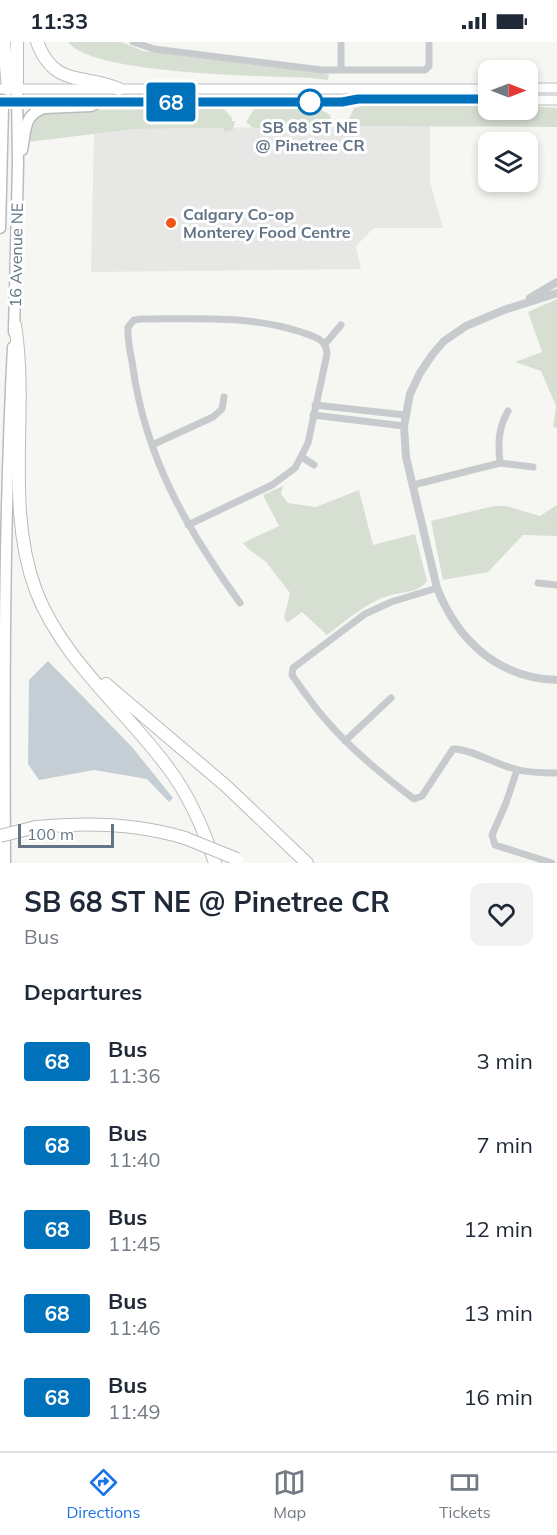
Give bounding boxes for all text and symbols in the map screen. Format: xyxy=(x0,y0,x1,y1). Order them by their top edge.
text: 11:33 xyxy=(30,7,88,35)
north arrow xyxy=(478,60,538,120)
map controls xyxy=(478,60,538,192)
line badge: 68 xyxy=(144,82,198,122)
text: 68 xyxy=(158,89,184,115)
marker: SB 68 ST NE @ Pinetree CR xyxy=(297,89,323,115)
place label: SB 68 ST NE @ Pinetree CR xyxy=(255,117,365,155)
button: layers xyxy=(478,132,538,192)
street label: 16 Avenue NE xyxy=(5,203,27,307)
place label: Calgary Co-op Monterey Food Centre xyxy=(183,204,351,242)
marker: Calgary Co-op Monterey Food Centre xyxy=(164,216,178,230)
scale bar xyxy=(18,821,114,848)
text: 100 m xyxy=(27,824,74,844)
button: heart xyxy=(470,883,533,946)
text: SB 68 ST NE @ Pinetree CR xyxy=(24,884,390,919)
text: Bus xyxy=(24,924,59,949)
text: Departures xyxy=(24,978,142,1006)
text: Bus xyxy=(108,1035,147,1063)
text: 3 min xyxy=(477,1047,533,1075)
text: 68 xyxy=(44,1048,70,1074)
text: 11:36 xyxy=(108,1063,161,1088)
text: Bus xyxy=(108,1119,147,1147)
text: 7 min xyxy=(477,1131,533,1159)
text: 68 xyxy=(44,1132,70,1158)
text: 11:40 xyxy=(108,1147,161,1172)
text: Bus xyxy=(108,1203,147,1231)
text: 12 min xyxy=(463,1215,533,1243)
text: 68 xyxy=(44,1216,70,1242)
text: 11:45 xyxy=(108,1231,161,1256)
text: Bus xyxy=(108,1287,147,1315)
text: 13 min xyxy=(463,1299,533,1327)
text: 68 xyxy=(44,1300,70,1326)
text: 11:46 xyxy=(108,1315,161,1340)
text: Bus xyxy=(108,1371,147,1399)
text: 16 min xyxy=(463,1383,533,1411)
text: 68 xyxy=(44,1384,70,1410)
text: 11:49 xyxy=(108,1399,161,1424)
tab: Directions xyxy=(66,1466,140,1522)
tab: Map xyxy=(273,1466,306,1522)
tab: Tickets xyxy=(439,1466,491,1522)

